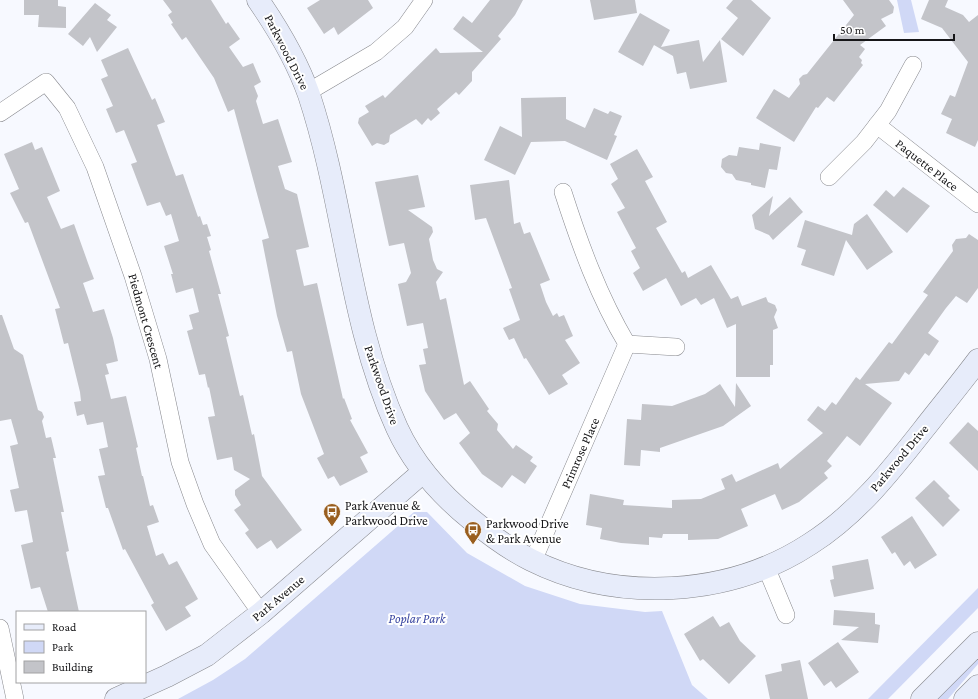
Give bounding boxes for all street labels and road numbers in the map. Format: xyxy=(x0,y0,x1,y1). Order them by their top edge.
street label: Parkwood Drive xyxy=(262,12,313,93)
street label: Paquette Place xyxy=(893,136,962,194)
street label: Piedmont Crescent xyxy=(125,272,167,371)
street label: Parkwood Drive xyxy=(361,343,403,427)
street label: Primrose Place xyxy=(558,415,602,491)
street label: Parkwood Drive xyxy=(867,421,932,495)
street label: Park Avenue xyxy=(249,572,307,624)

